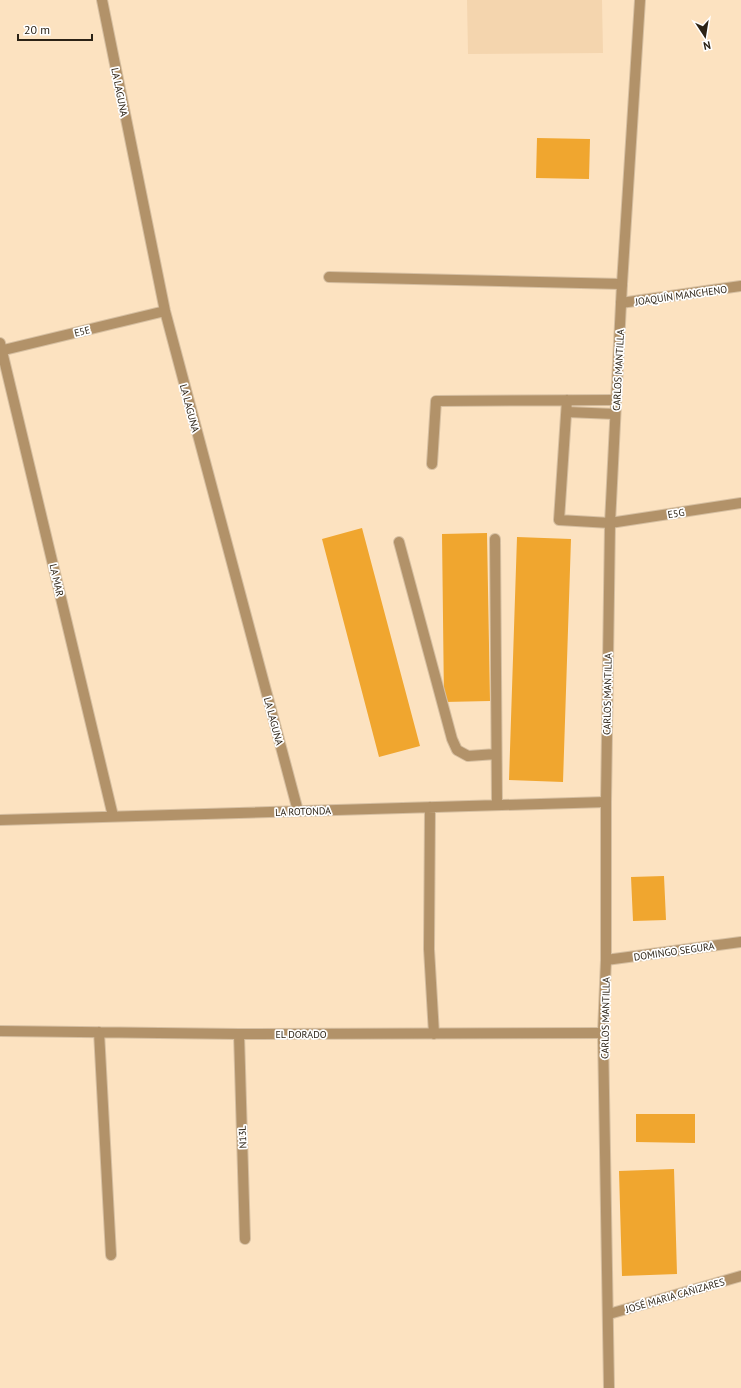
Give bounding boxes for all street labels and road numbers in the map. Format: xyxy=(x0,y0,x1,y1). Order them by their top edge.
street label: LA LAGUNA xyxy=(108,67,131,118)
street label: JOAQUÍN MANCHENO xyxy=(633,283,728,309)
street label: E5E xyxy=(73,323,92,340)
street label: CARLOS MANTILLA xyxy=(610,329,627,411)
street label: LA LAGUNA xyxy=(177,383,202,434)
street label: E5G xyxy=(667,506,685,521)
street label: LA MAR xyxy=(46,563,67,598)
street label: CARLOS MANTILLA xyxy=(600,653,615,735)
street label: LA LAGUNA xyxy=(261,696,286,747)
street label: LA ROTONDA xyxy=(275,804,331,819)
street label: DOMINGO SEGURA xyxy=(633,939,715,964)
street label: CARLOS MANTILLA xyxy=(598,977,613,1059)
street label: EL DORADO xyxy=(275,1028,327,1041)
street label: N13L xyxy=(236,1125,249,1149)
street label: JOSÉ MARIA CAÑIZARES xyxy=(623,1275,726,1316)

